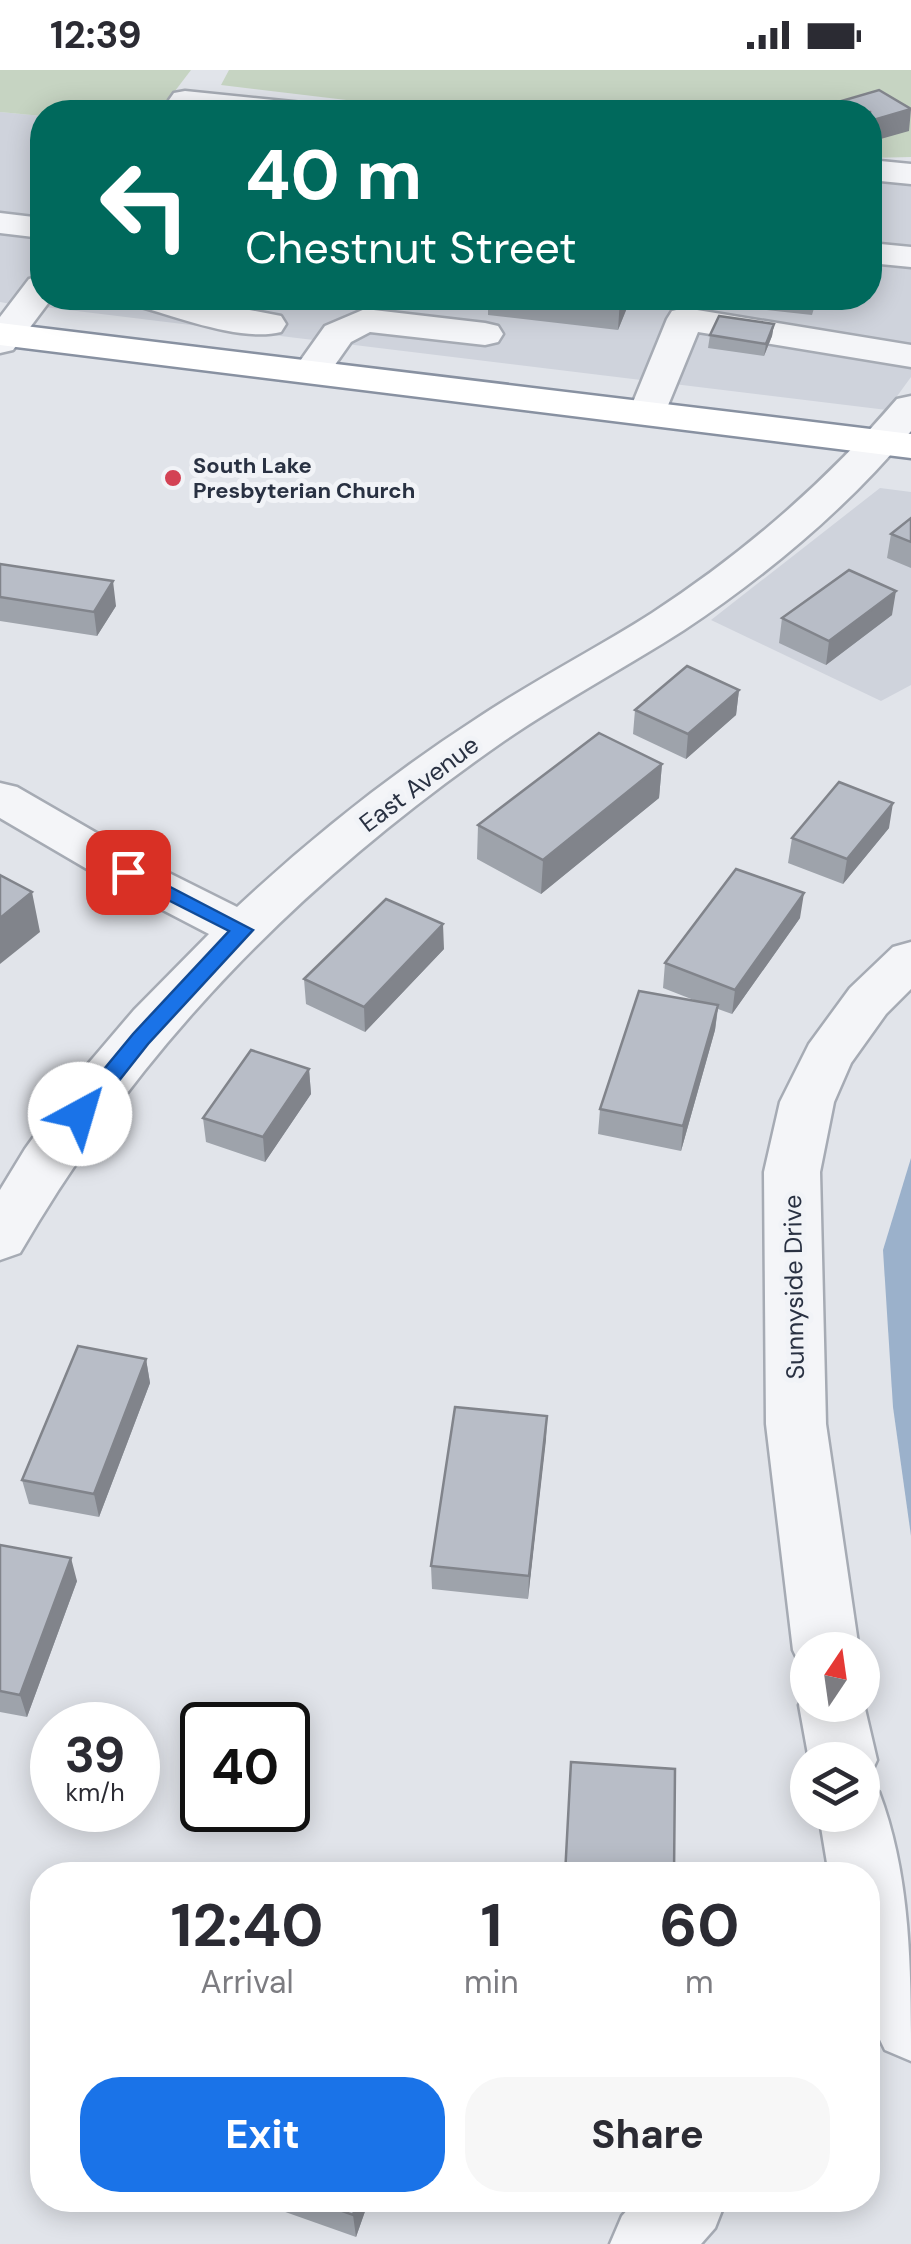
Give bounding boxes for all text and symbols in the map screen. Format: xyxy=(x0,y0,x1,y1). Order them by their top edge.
text: 12:39 xyxy=(50,10,142,60)
text: 40 m xyxy=(245,130,422,221)
icon: left xyxy=(80,140,210,270)
text: Chestnut Street xyxy=(245,218,577,277)
place label: South Lake Presbyterian Church xyxy=(193,451,415,505)
marker: South Lake Presbyterian Church xyxy=(162,467,184,489)
street label: East Avenue xyxy=(353,728,485,840)
pin xyxy=(86,830,171,915)
icon: arrive xyxy=(101,845,156,900)
position arrow xyxy=(28,1062,132,1166)
street label: Sunnyside Drive xyxy=(776,1194,812,1380)
north arrow xyxy=(790,1632,880,1722)
map controls xyxy=(790,1632,880,1832)
speed limit sign: 40 xyxy=(180,1702,310,1832)
text: 39 xyxy=(65,1722,125,1788)
button: layers xyxy=(790,1742,880,1832)
text: km/h xyxy=(65,1776,125,1809)
text: 12:40 xyxy=(171,1886,324,1965)
text: 1 xyxy=(480,1886,502,1965)
text: 60 xyxy=(659,1886,739,1965)
text: Arrival xyxy=(200,1961,294,2003)
text: min xyxy=(464,1961,519,2003)
text: m xyxy=(685,1961,714,2003)
button: Exit xyxy=(80,2077,445,2192)
button: Share xyxy=(465,2077,830,2192)

